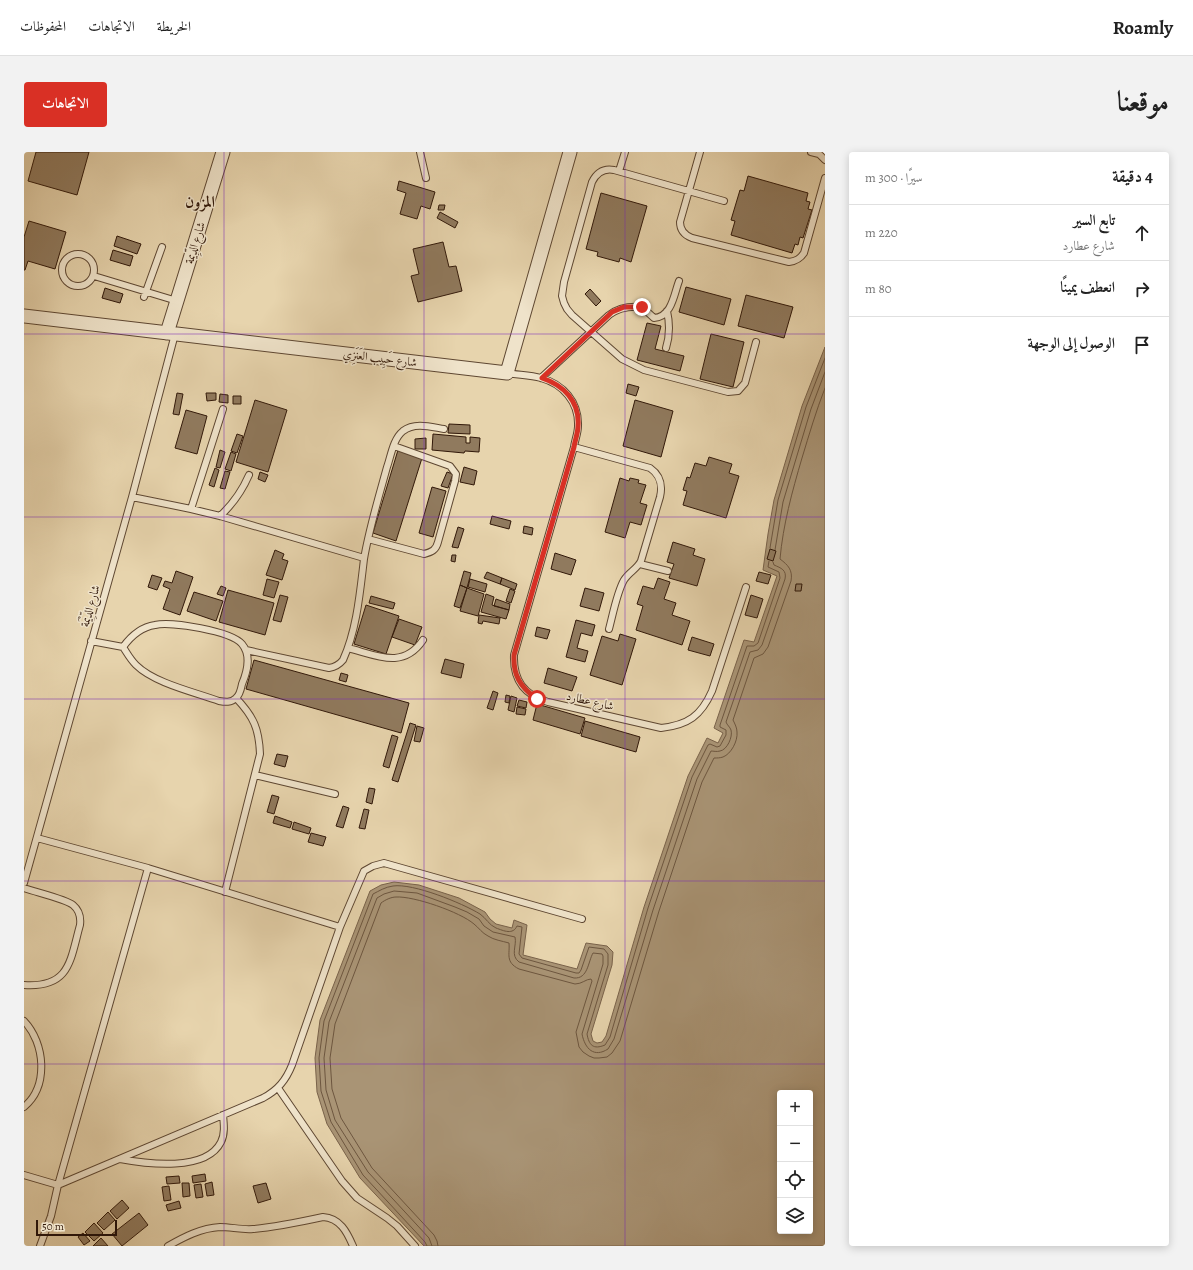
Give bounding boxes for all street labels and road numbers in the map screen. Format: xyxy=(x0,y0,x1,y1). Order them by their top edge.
street label: شارع الدِّيمة xyxy=(181,220,212,267)
street label: شارع حَبِيب العَنَزِي xyxy=(342,345,418,373)
street label: شارع الدِّيْمَة xyxy=(75,583,107,630)
street label: شارع عطارد xyxy=(564,688,616,717)

